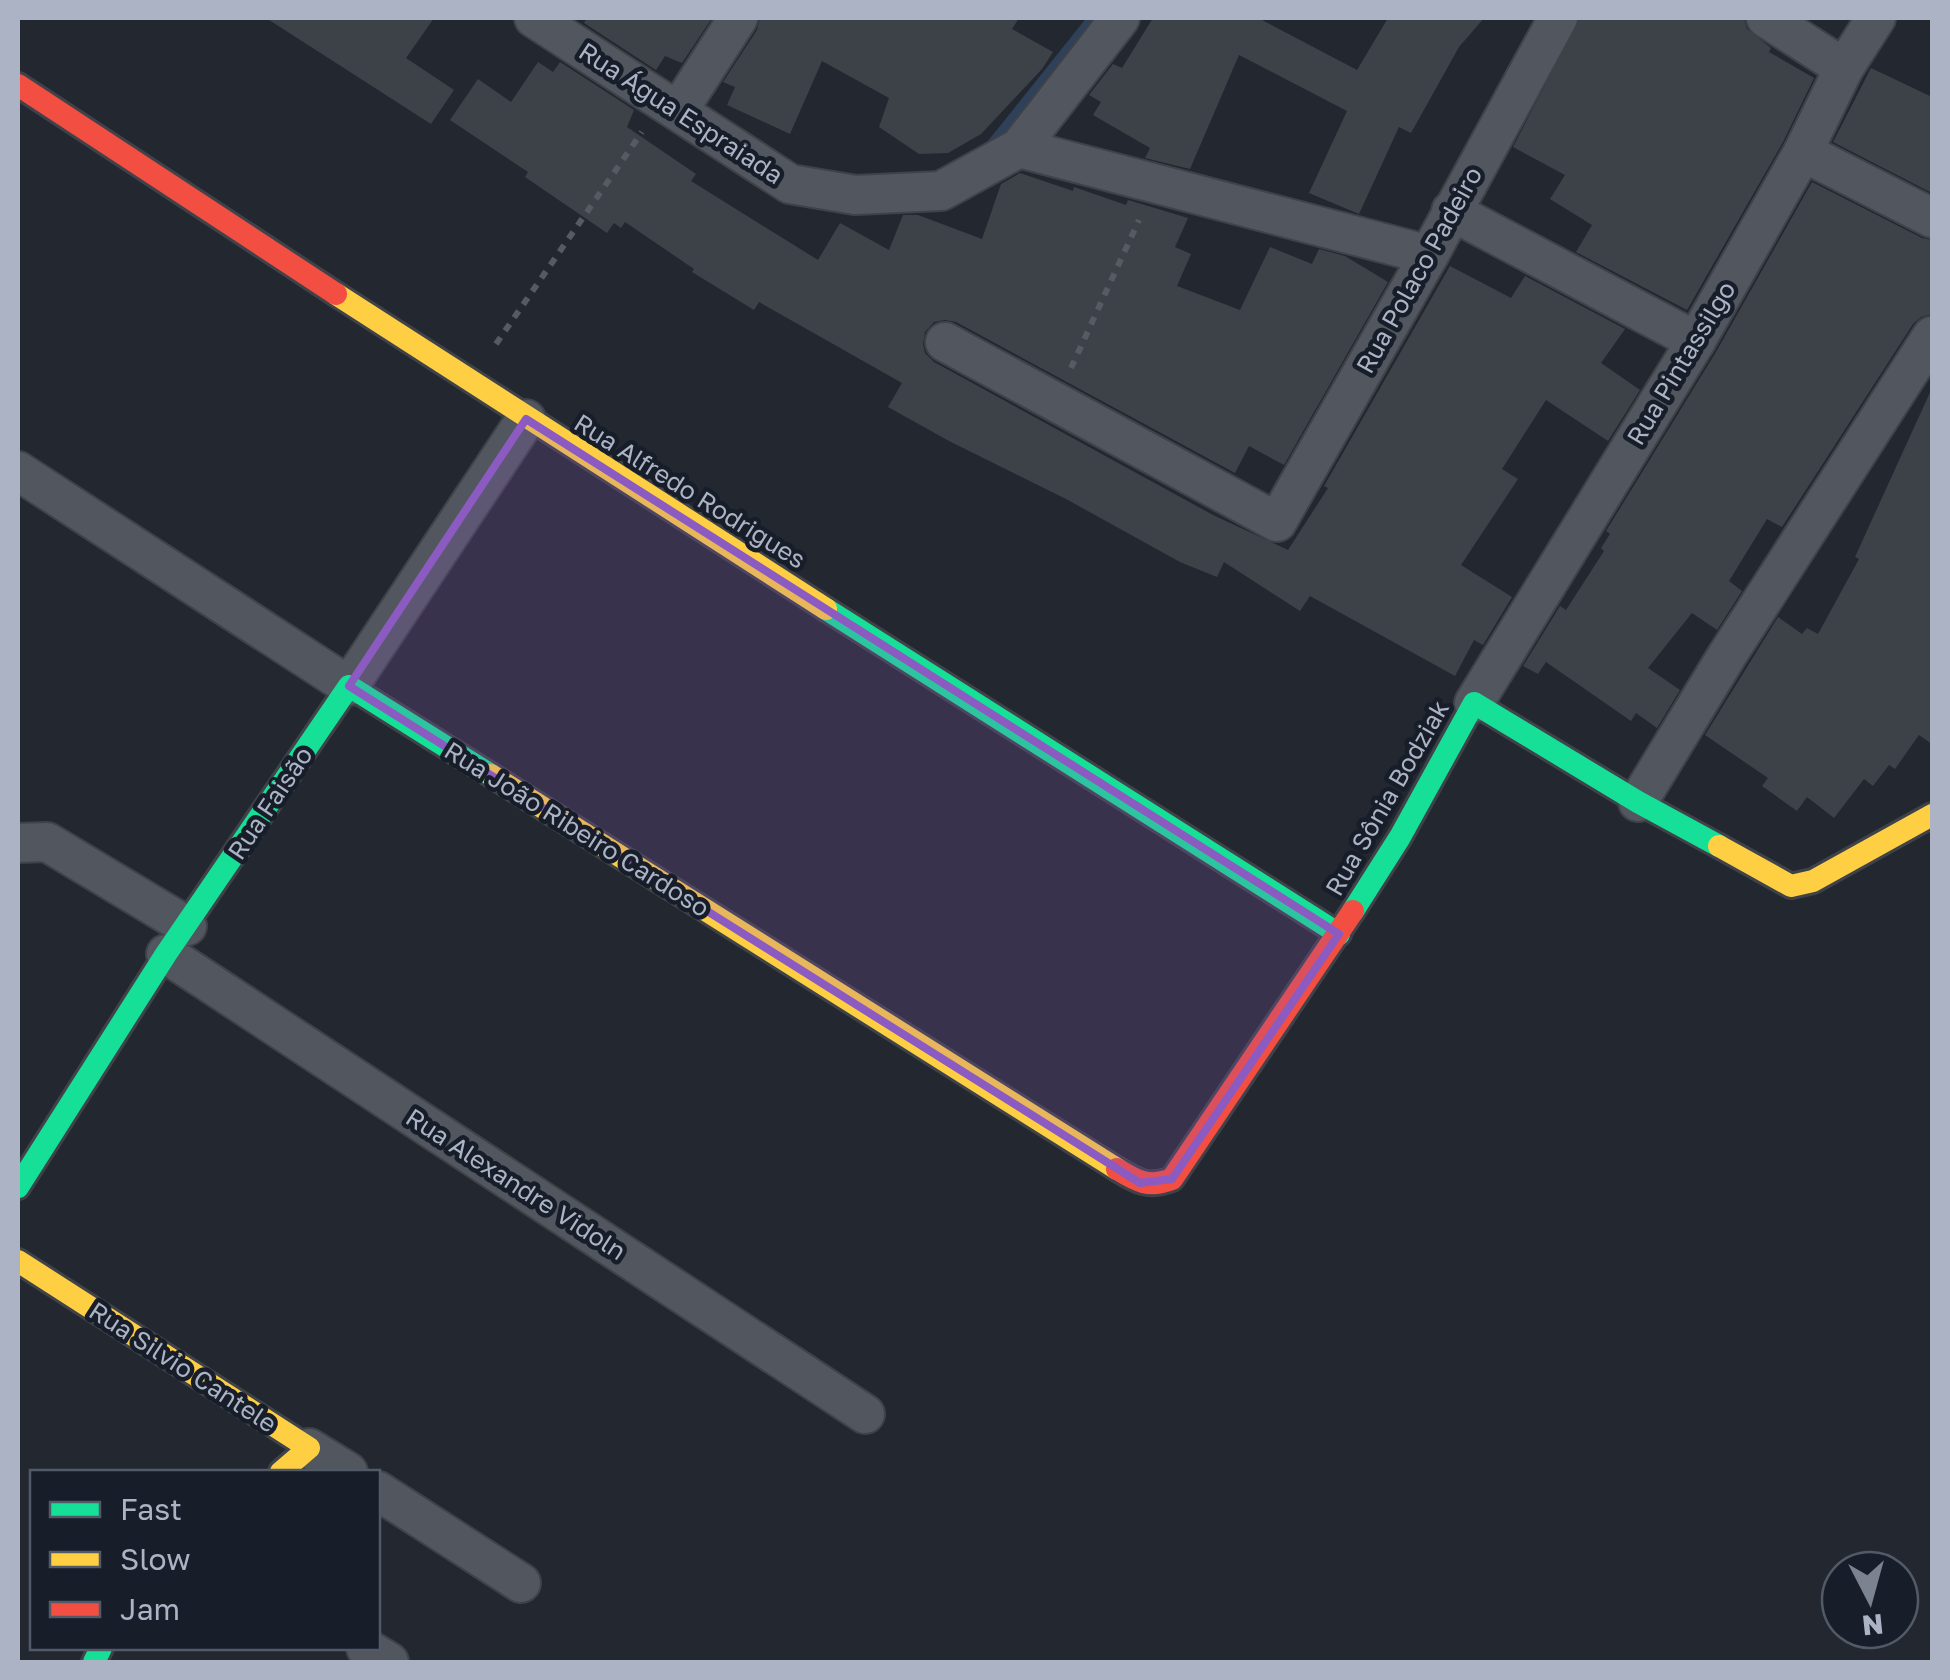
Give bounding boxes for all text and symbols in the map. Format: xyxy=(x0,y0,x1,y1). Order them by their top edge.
street label: Rua Água Espraiada xyxy=(573,35,789,190)
street label: Rua Polaco Padeiro xyxy=(1349,161,1488,378)
street label: Rua Pintassilgo xyxy=(1619,275,1742,450)
street label: Rua Alfredo Rodrigues xyxy=(569,407,812,575)
street label: Rua Sônia Bodziak xyxy=(1318,695,1455,901)
street label: Rua João Ribeiro Cardoso xyxy=(439,734,715,923)
street label: Rua Faisão xyxy=(221,740,319,865)
street label: Rua Alexandre Vidoln xyxy=(401,1101,632,1266)
street label: Rua Silvio Cantele xyxy=(84,1294,283,1439)
legend xyxy=(30,1470,380,1650)
text: Fast xyxy=(120,1491,182,1527)
text: Slow xyxy=(120,1541,191,1577)
north arrow xyxy=(1820,1550,1920,1650)
text: Jam xyxy=(120,1591,180,1627)
text: N xyxy=(1860,1608,1885,1643)

